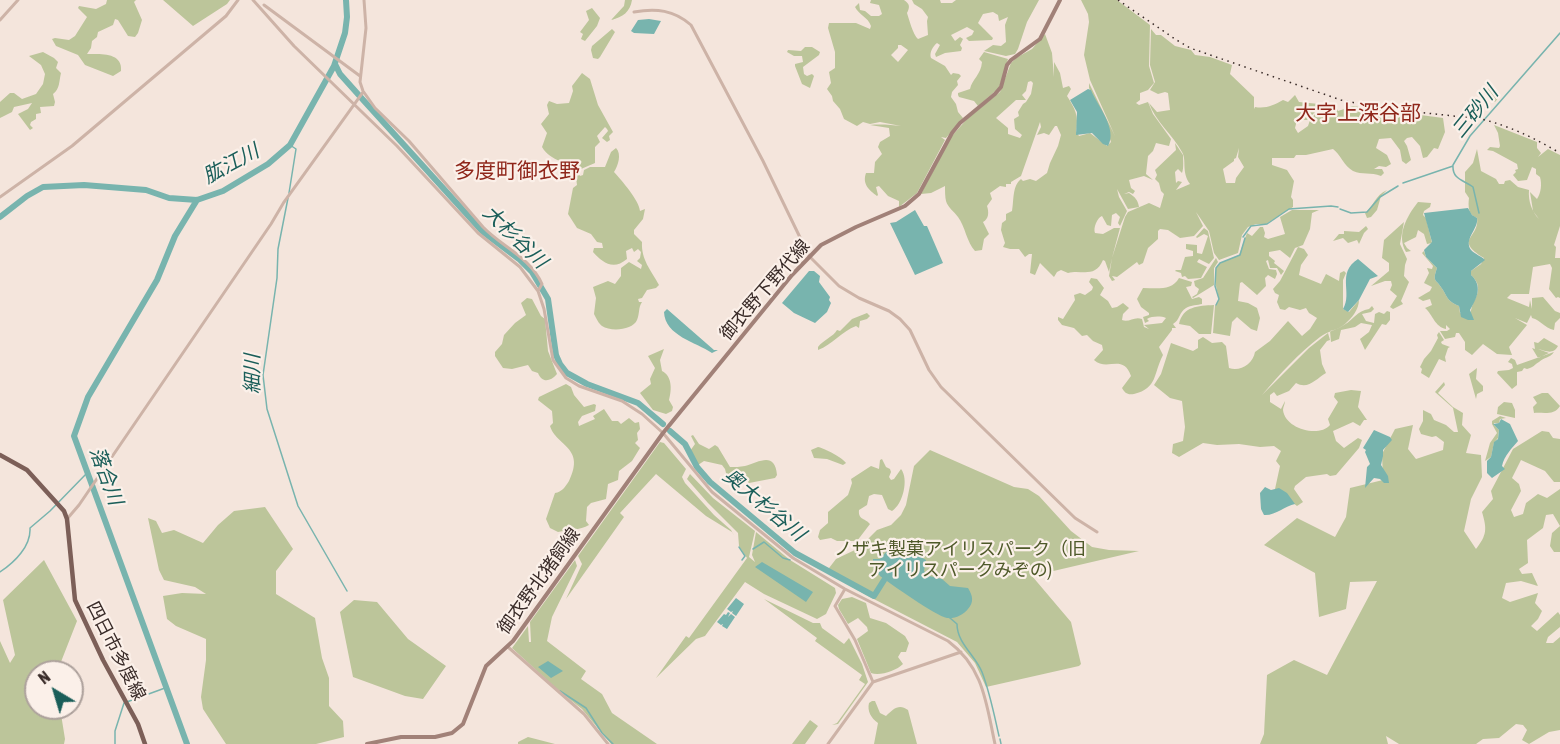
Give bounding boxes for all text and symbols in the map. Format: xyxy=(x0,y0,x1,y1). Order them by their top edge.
water label: 三砂川 xyxy=(1447,81,1503,143)
district label: 大字上深谷部 xyxy=(1295,100,1421,126)
water label: 肱江川 xyxy=(199,139,263,189)
district label: 多度町御衣野 xyxy=(454,158,580,184)
water label: 大杉谷川 xyxy=(478,201,552,273)
street label: 御衣野下野代線 xyxy=(716,235,814,345)
water label: 細川 xyxy=(241,354,265,394)
water label: 落合川 xyxy=(84,444,128,508)
water label: 奥大杉谷川 xyxy=(718,464,810,546)
street label: 御衣野北猪飼線 xyxy=(493,524,585,638)
park label: ノザキ製菓アイリスパーク（旧 アイリスパークみぞの) xyxy=(834,538,1086,580)
street label: 四日市多度線 xyxy=(82,598,150,704)
north arrow xyxy=(24,660,84,720)
text: N xyxy=(35,667,53,687)

